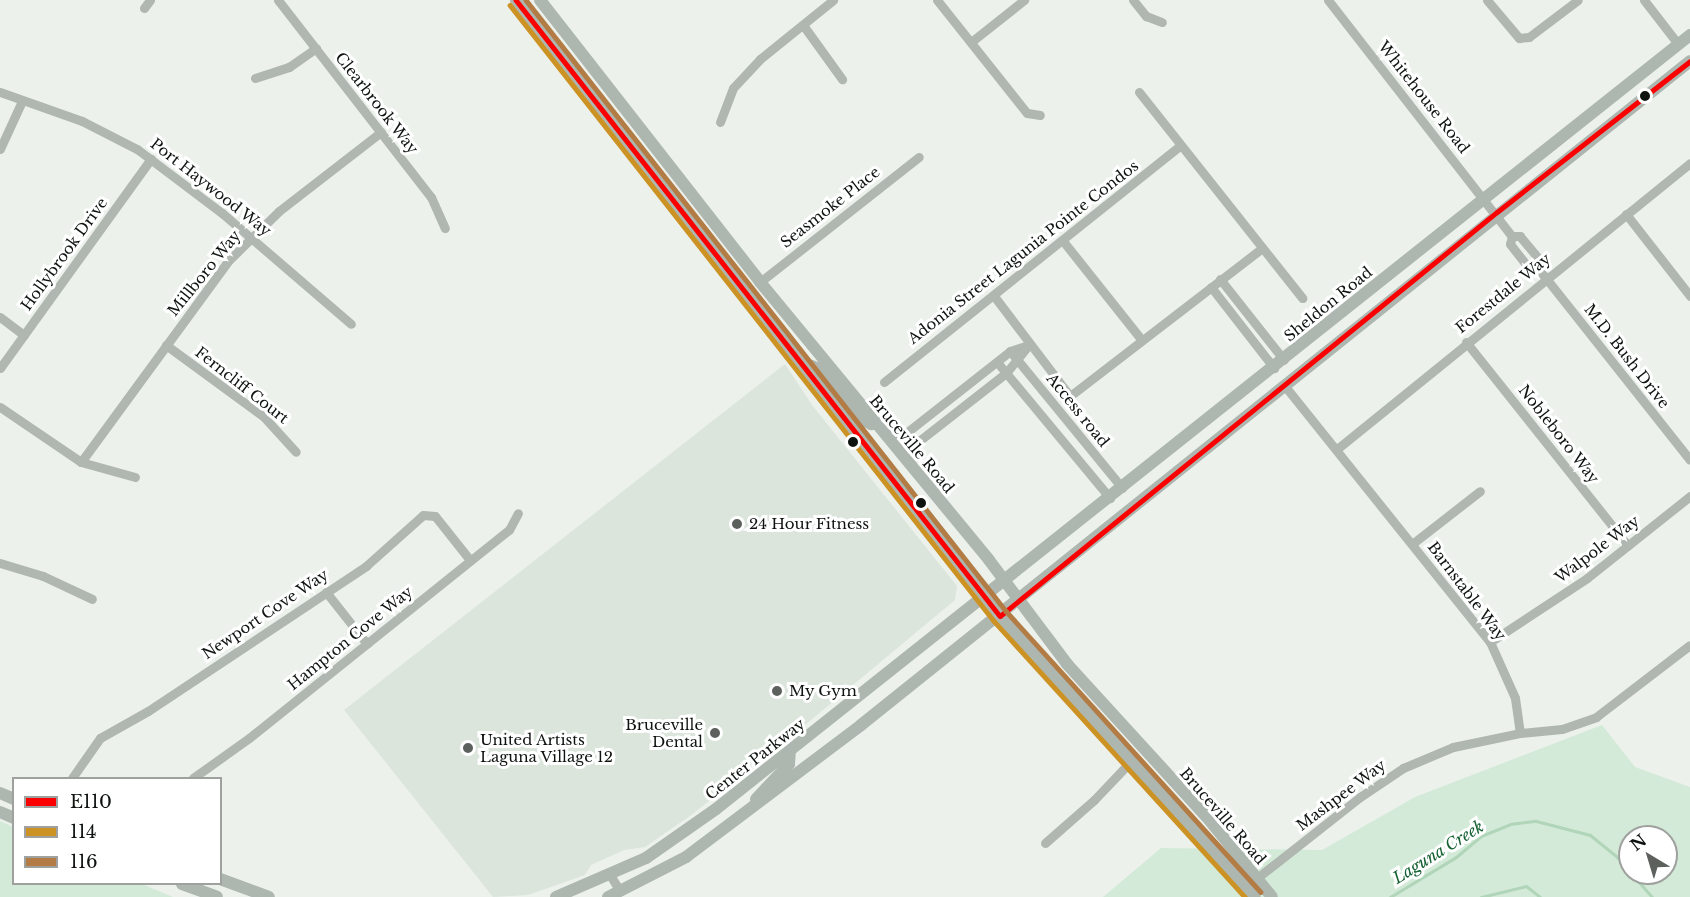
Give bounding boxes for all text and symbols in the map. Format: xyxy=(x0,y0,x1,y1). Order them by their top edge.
street label: Whitehouse Road xyxy=(1375,37,1473,157)
street label: Clearbrook Way xyxy=(331,48,423,158)
unlabelled marker xyxy=(1639,90,1651,102)
street label: Port Haywood Way xyxy=(147,134,275,240)
street label: Adonia Street Lagunia Pointe Condos xyxy=(904,156,1142,348)
street label: Seasmoke Place xyxy=(777,163,883,251)
street label: Hollybrook Drive xyxy=(17,194,111,314)
street label: Millboro Way xyxy=(164,226,244,320)
street label: Forestdale Way xyxy=(1452,249,1554,337)
street label: Sheldon Road xyxy=(1280,263,1376,345)
street label: M.D. Bush Drive xyxy=(1581,300,1673,412)
street label: Ferncliff Court xyxy=(192,343,292,427)
street label: Access road xyxy=(1043,370,1113,450)
street label: Nobleboro Way xyxy=(1515,381,1603,487)
street label: Bruceville Road xyxy=(866,391,958,497)
unlabelled marker xyxy=(847,436,859,448)
unlabelled marker xyxy=(915,497,927,509)
street label: Walpole Way xyxy=(1551,511,1643,587)
place label: 24 Hour Fitness xyxy=(749,515,869,533)
marker: 24 Hour Fitness xyxy=(730,517,744,531)
street label: Barnstable Way xyxy=(1424,538,1510,644)
street label: Newport Cove Way xyxy=(198,565,332,663)
street label: Hampton Cove Way xyxy=(284,582,416,694)
place label: My Gym xyxy=(789,682,857,700)
marker: My Gym xyxy=(770,684,784,698)
street label: Center Parkway xyxy=(701,714,809,804)
place label: Bruceville Dental xyxy=(625,715,703,750)
marker: Bruceville Dental xyxy=(708,726,722,740)
place label: United Artists Laguna Village 12 xyxy=(480,730,614,765)
marker: United Artists Laguna Village 12 xyxy=(461,741,475,755)
street label: Mashpee Way xyxy=(1293,756,1389,834)
street label: Bruceville Road xyxy=(1176,764,1270,868)
legend xyxy=(12,777,222,885)
text: E110 xyxy=(70,791,112,813)
water label: Laguna Creek xyxy=(1389,816,1487,888)
text: 114 xyxy=(70,821,97,843)
north arrow xyxy=(1618,825,1678,885)
text: N xyxy=(1626,830,1650,855)
text: 116 xyxy=(70,851,98,873)

